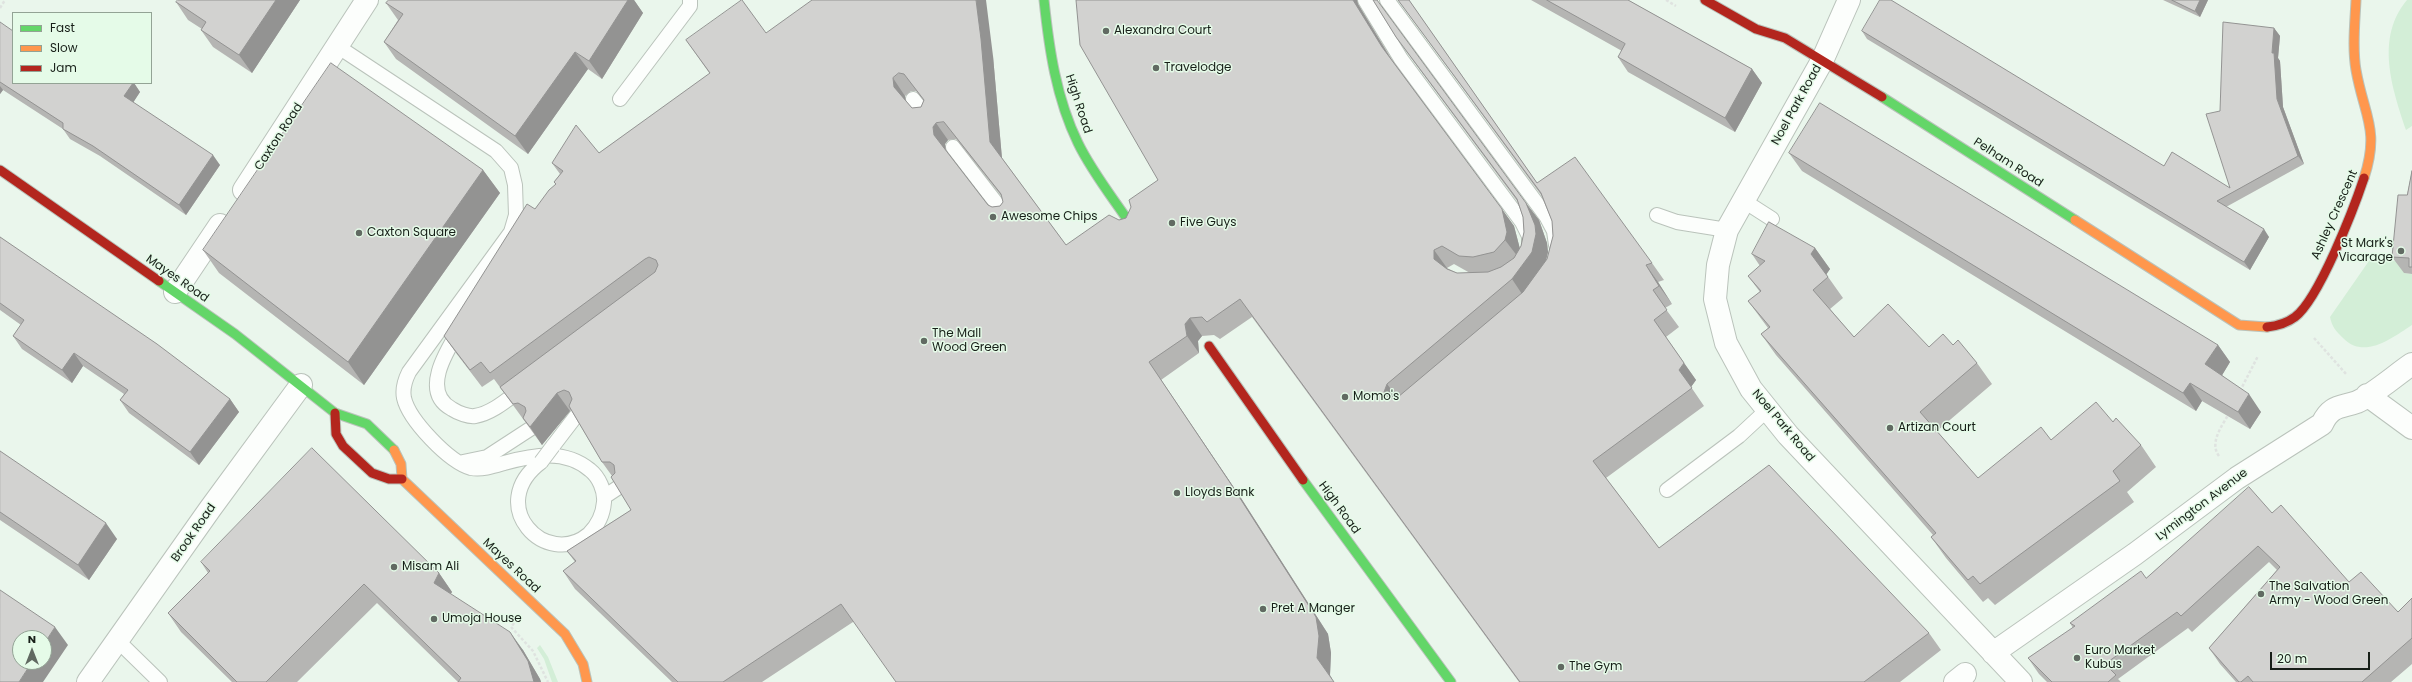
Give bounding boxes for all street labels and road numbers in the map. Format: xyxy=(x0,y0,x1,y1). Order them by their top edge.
street label: Noel Park Road xyxy=(1769,62,1825,148)
street label: High Road xyxy=(1062,73,1094,135)
street label: Caxton Road xyxy=(252,101,306,173)
street label: Pelham Road xyxy=(1971,135,2045,191)
street label: Ashley Crescent xyxy=(2309,168,2361,262)
street label: Mayes Road xyxy=(143,252,211,306)
street label: Noel Park Road xyxy=(1749,387,1817,465)
street label: Lymington Avenue xyxy=(2153,466,2251,544)
street label: High Road xyxy=(1315,479,1363,537)
street label: Brook Road xyxy=(169,501,219,565)
street label: Mayes Road xyxy=(479,536,543,596)

